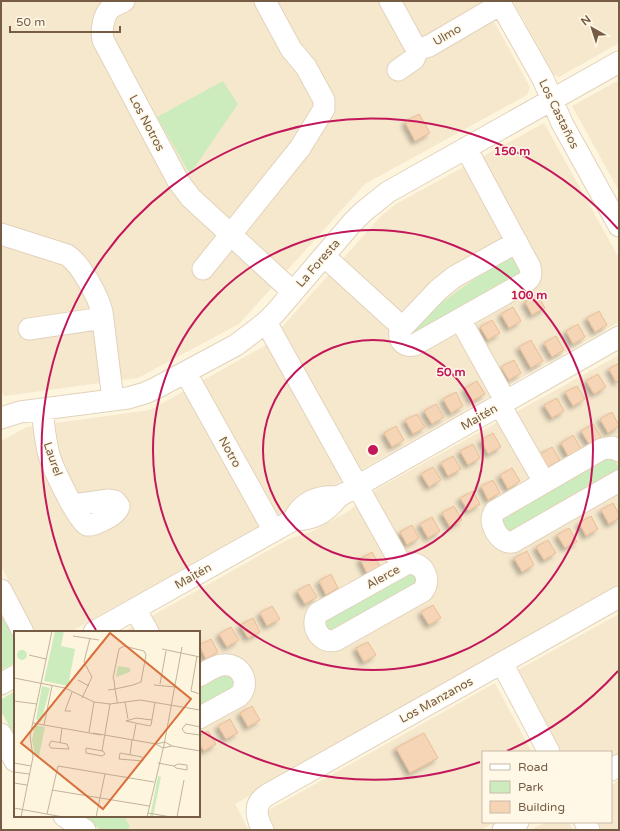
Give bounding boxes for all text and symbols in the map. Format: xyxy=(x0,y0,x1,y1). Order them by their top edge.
scale bar xyxy=(10,8,120,34)
north arrow xyxy=(572,8,612,48)
text: N xyxy=(578,13,594,28)
text: 50 m xyxy=(16,15,45,29)
street label: Ulmo xyxy=(430,21,464,49)
street label: Los Castaños xyxy=(536,77,582,151)
street label: Los Notros xyxy=(126,92,168,154)
text: 150 m xyxy=(494,144,530,158)
street label: La Foresta xyxy=(293,236,343,290)
text: 100 m xyxy=(511,288,547,302)
text: 50 m xyxy=(436,365,466,379)
street label: Maitén xyxy=(458,401,500,433)
street label: Notro xyxy=(216,434,244,470)
street label: Laurel xyxy=(41,440,65,478)
centre of rings xyxy=(366,443,380,457)
street label: Maitén xyxy=(172,560,214,592)
street label: Alerce xyxy=(364,562,402,592)
inset map xyxy=(14,631,200,817)
street label: Los Manzanos xyxy=(397,674,475,726)
legend xyxy=(482,751,612,823)
text: Road xyxy=(518,760,548,774)
text: Park xyxy=(518,780,544,794)
text: Building xyxy=(518,800,565,814)

